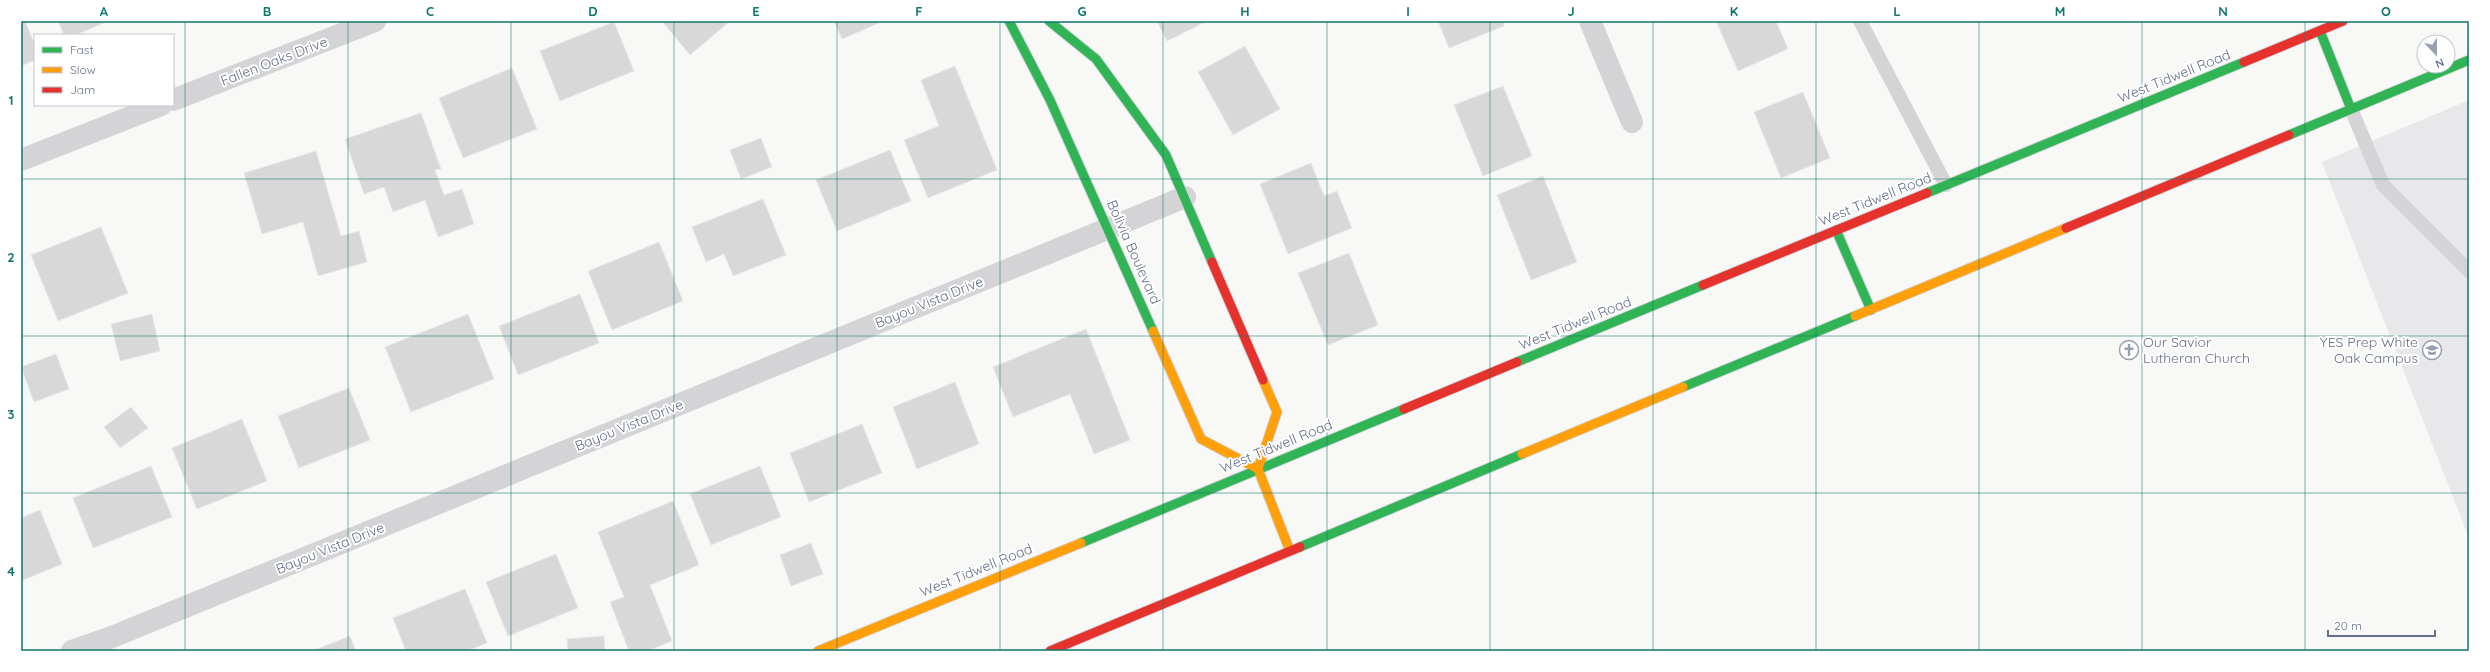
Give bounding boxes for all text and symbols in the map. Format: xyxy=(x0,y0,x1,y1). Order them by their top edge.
text: A xyxy=(100,3,109,19)
text: B xyxy=(263,3,271,19)
text: C xyxy=(426,3,434,19)
text: D xyxy=(588,3,598,19)
text: E xyxy=(752,3,760,19)
text: F xyxy=(915,3,923,19)
text: G xyxy=(1077,3,1087,19)
text: H xyxy=(1240,3,1250,19)
text: I xyxy=(1406,3,1410,19)
text: J xyxy=(1567,3,1575,19)
text: K xyxy=(1730,3,1739,19)
text: L xyxy=(1893,3,1901,19)
text: M xyxy=(2055,3,2065,19)
text: N xyxy=(2218,3,2228,19)
text: O xyxy=(2381,3,2391,19)
street label: Fallen Oaks Drive xyxy=(218,32,330,90)
legend xyxy=(34,34,174,106)
north arrow xyxy=(2416,34,2456,74)
text: Fast xyxy=(70,42,94,57)
street label: West Tidwell Road xyxy=(2115,45,2233,107)
text: N xyxy=(2433,55,2446,71)
text: Slow xyxy=(70,62,96,77)
text: Jam xyxy=(70,82,95,97)
text: 1 xyxy=(8,92,14,108)
street label: West Tidwell Road xyxy=(1816,168,1934,230)
street label: Bolivia Boulevard xyxy=(1103,197,1165,307)
text: 2 xyxy=(7,249,15,265)
street label: Bayou Vista Drive xyxy=(872,272,986,332)
street label: West Tidwell Road xyxy=(1516,292,1634,354)
place label: Our Savior Lutheran Church xyxy=(2143,333,2250,367)
place label: YES Prep White Oak Campus xyxy=(2320,333,2418,367)
church icon: Our Savior Lutheran Church xyxy=(2118,339,2140,361)
school or university icon: YES Prep White Oak Campus xyxy=(2421,339,2443,361)
street label: Bayou Vista Drive xyxy=(572,395,686,455)
text: 3 xyxy=(8,406,15,422)
street label: West Tidwell Road xyxy=(1217,415,1335,477)
street label: Bayou Vista Drive xyxy=(273,518,387,578)
street label: West Tidwell Road xyxy=(917,539,1035,601)
text: 4 xyxy=(7,563,15,579)
scale bar xyxy=(2328,612,2435,638)
text: 20 m xyxy=(2334,618,2362,633)

